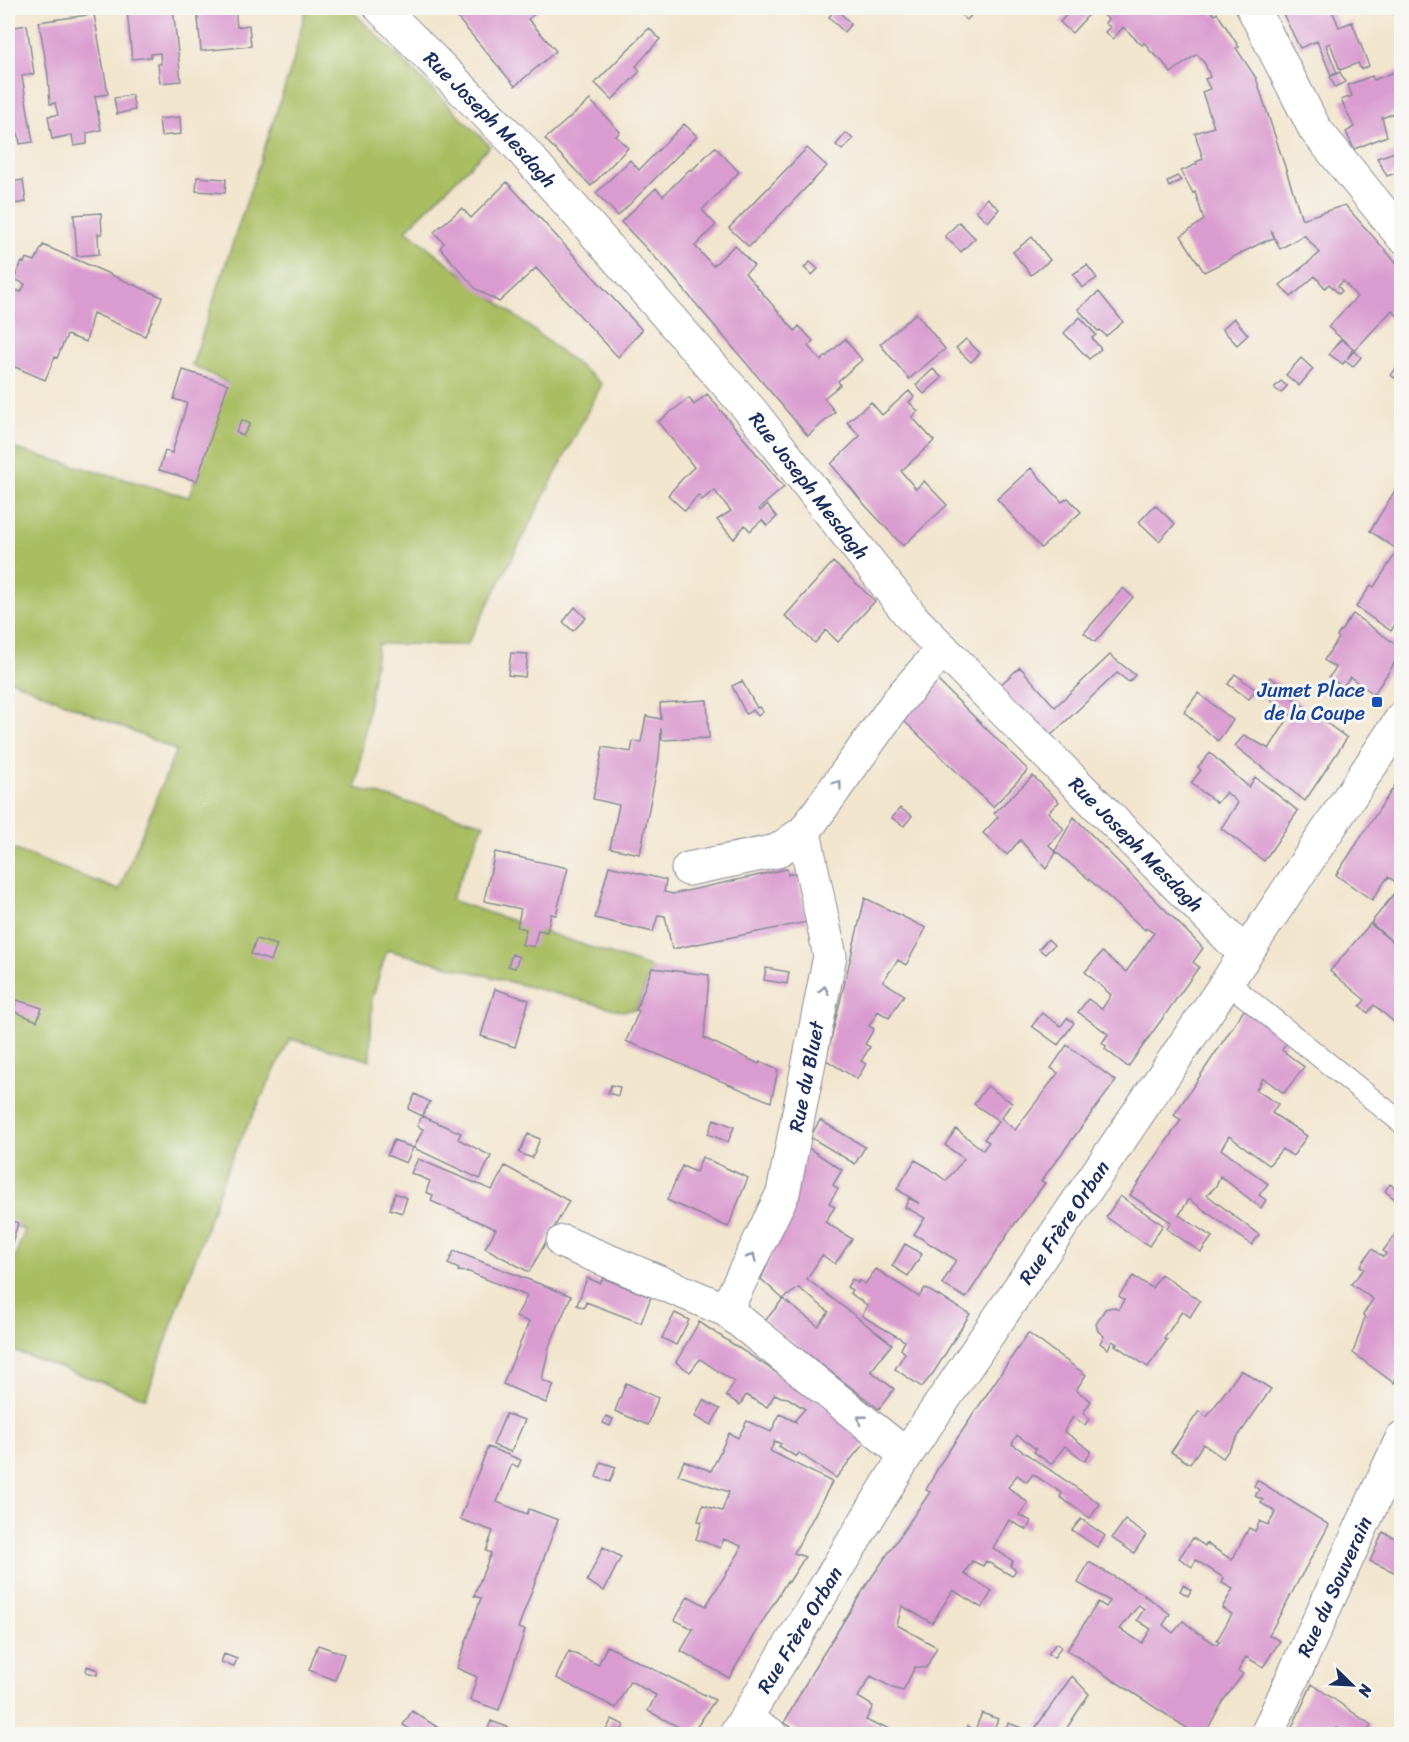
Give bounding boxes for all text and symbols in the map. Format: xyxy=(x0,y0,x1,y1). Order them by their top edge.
street label: Rue Joseph Mesdagh xyxy=(415,42,566,196)
street label: Rue Joseph Mesdagh xyxy=(740,404,878,568)
place label: Jumet Place de la Coupe xyxy=(1257,673,1365,731)
marker: Jumet Place de la Coupe xyxy=(1370,695,1384,709)
street label: Rue Joseph Mesdagh xyxy=(1060,768,1212,921)
one-way arrow xyxy=(831,780,842,791)
one-way arrow xyxy=(817,985,830,995)
street label: Rue du Bluet xyxy=(778,1017,834,1135)
street label: Rue Frère Orban xyxy=(1009,1153,1119,1292)
one-way arrow xyxy=(744,1253,756,1264)
one-way arrow xyxy=(856,1415,867,1426)
street label: Rue du Souverain xyxy=(1287,1510,1382,1663)
street label: Rue Frère Orban xyxy=(747,1559,852,1700)
north arrow xyxy=(1322,1655,1382,1715)
text: N xyxy=(1349,1679,1381,1703)

